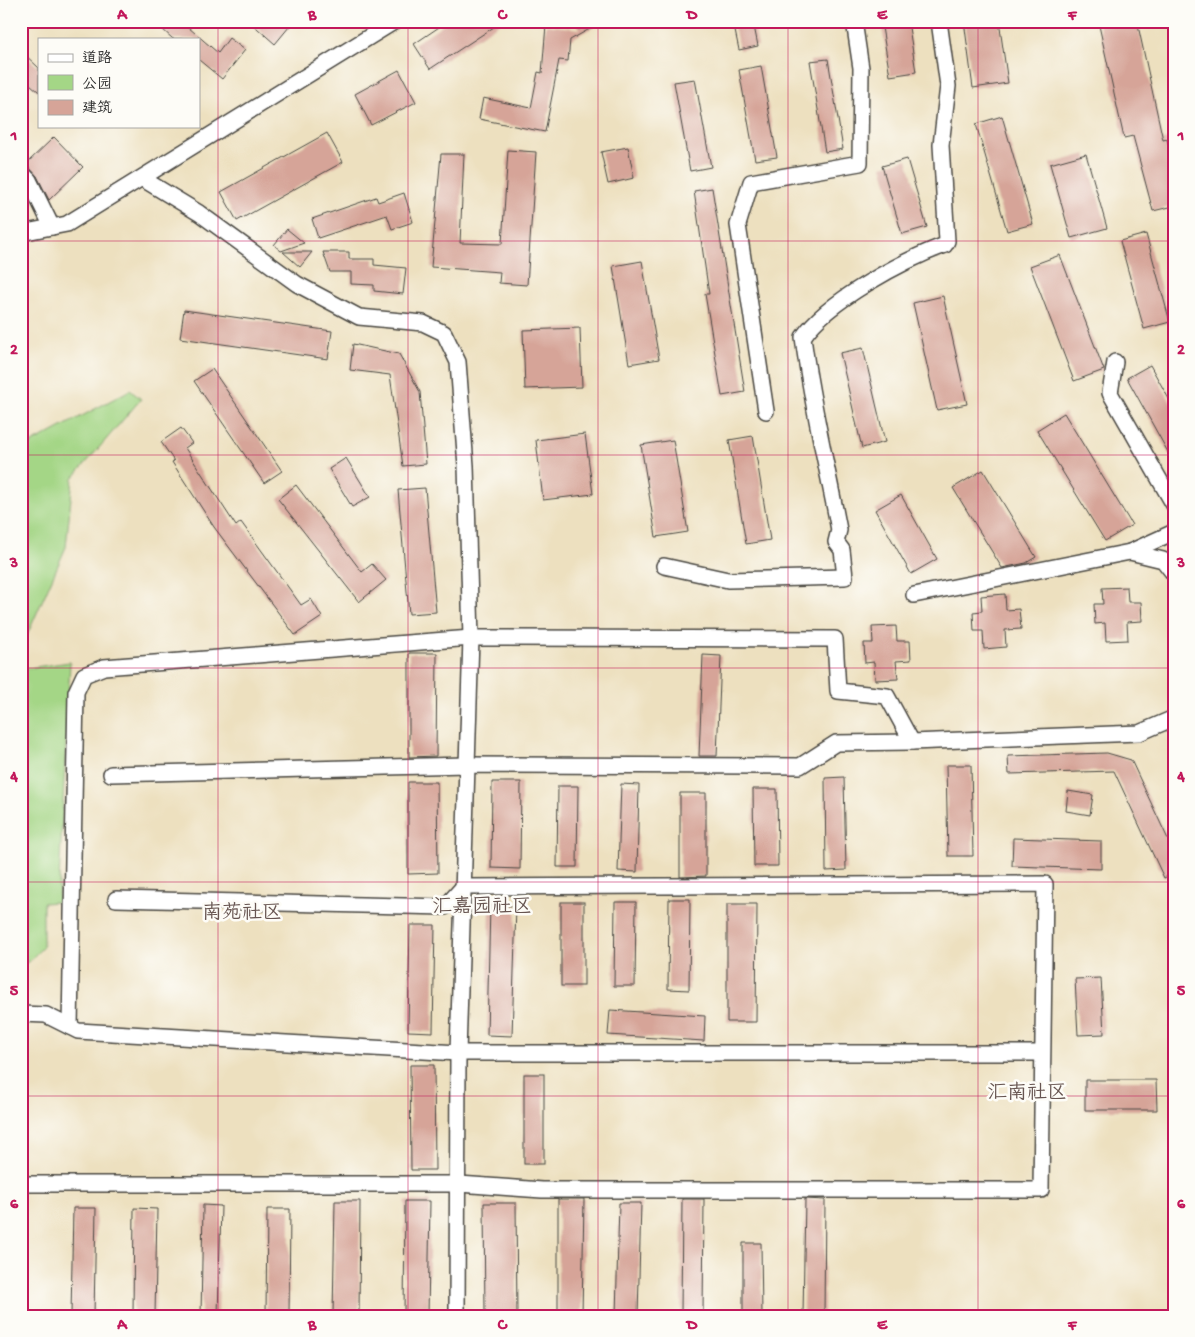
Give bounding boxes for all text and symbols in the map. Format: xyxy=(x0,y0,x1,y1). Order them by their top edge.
text: A xyxy=(116,7,128,26)
text: B xyxy=(307,7,317,26)
text: C xyxy=(497,7,508,26)
text: D xyxy=(685,7,698,26)
text: E xyxy=(877,7,888,26)
text: F xyxy=(1067,7,1078,26)
legend xyxy=(38,38,200,128)
text: 道路 xyxy=(82,50,112,68)
text: 公园 xyxy=(82,76,112,94)
text: 建筑 xyxy=(82,100,112,118)
text: 1 xyxy=(10,128,17,147)
text: 1 xyxy=(1177,128,1184,147)
text: 2 xyxy=(10,342,18,361)
text: 2 xyxy=(1177,342,1185,361)
text: 3 xyxy=(9,555,18,574)
text: 3 xyxy=(1176,555,1185,574)
text: 4 xyxy=(9,769,18,788)
text: 4 xyxy=(1176,769,1185,788)
district label: 汇嘉园社区 xyxy=(432,895,532,920)
district label: 南苑社区 xyxy=(202,901,282,926)
text: 5 xyxy=(10,983,19,1002)
text: 5 xyxy=(1177,983,1186,1002)
district label: 汇南社区 xyxy=(987,1081,1067,1106)
text: 6 xyxy=(10,1196,19,1215)
text: 6 xyxy=(1177,1196,1186,1215)
text: A xyxy=(116,1317,128,1336)
text: B xyxy=(307,1317,317,1336)
text: C xyxy=(497,1317,508,1336)
text: D xyxy=(685,1317,698,1336)
text: E xyxy=(877,1317,888,1336)
text: F xyxy=(1067,1317,1078,1336)

